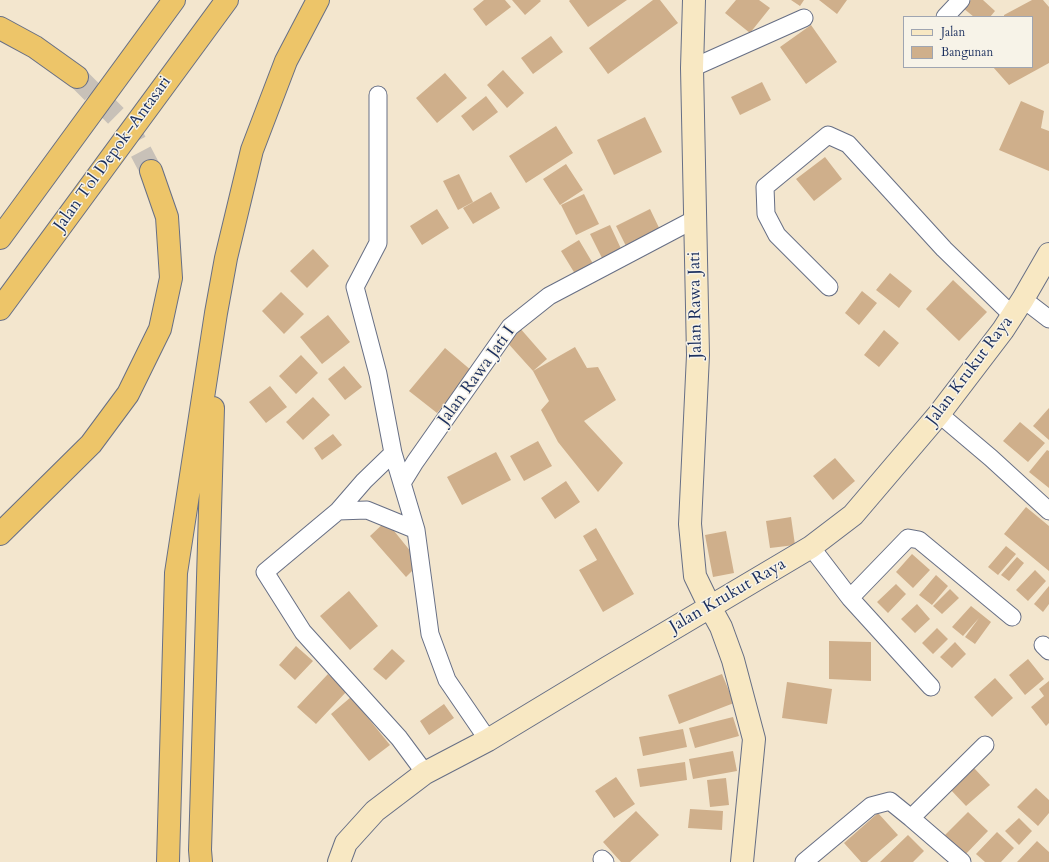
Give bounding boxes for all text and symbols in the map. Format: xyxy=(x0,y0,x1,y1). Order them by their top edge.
legend xyxy=(903,16,1033,68)
text: Jalan xyxy=(941,24,965,40)
text: Bangunan xyxy=(941,44,993,60)
street label: Jalan Tol Depok–Antasari xyxy=(50,73,176,235)
street label: Jalan Rawa Jati xyxy=(685,251,707,359)
street label: Jalan Krukut Raya xyxy=(922,313,1018,429)
street label: Jalan Rawa Jati I xyxy=(434,323,520,429)
street label: Jalan Krukut Raya xyxy=(666,554,790,638)

